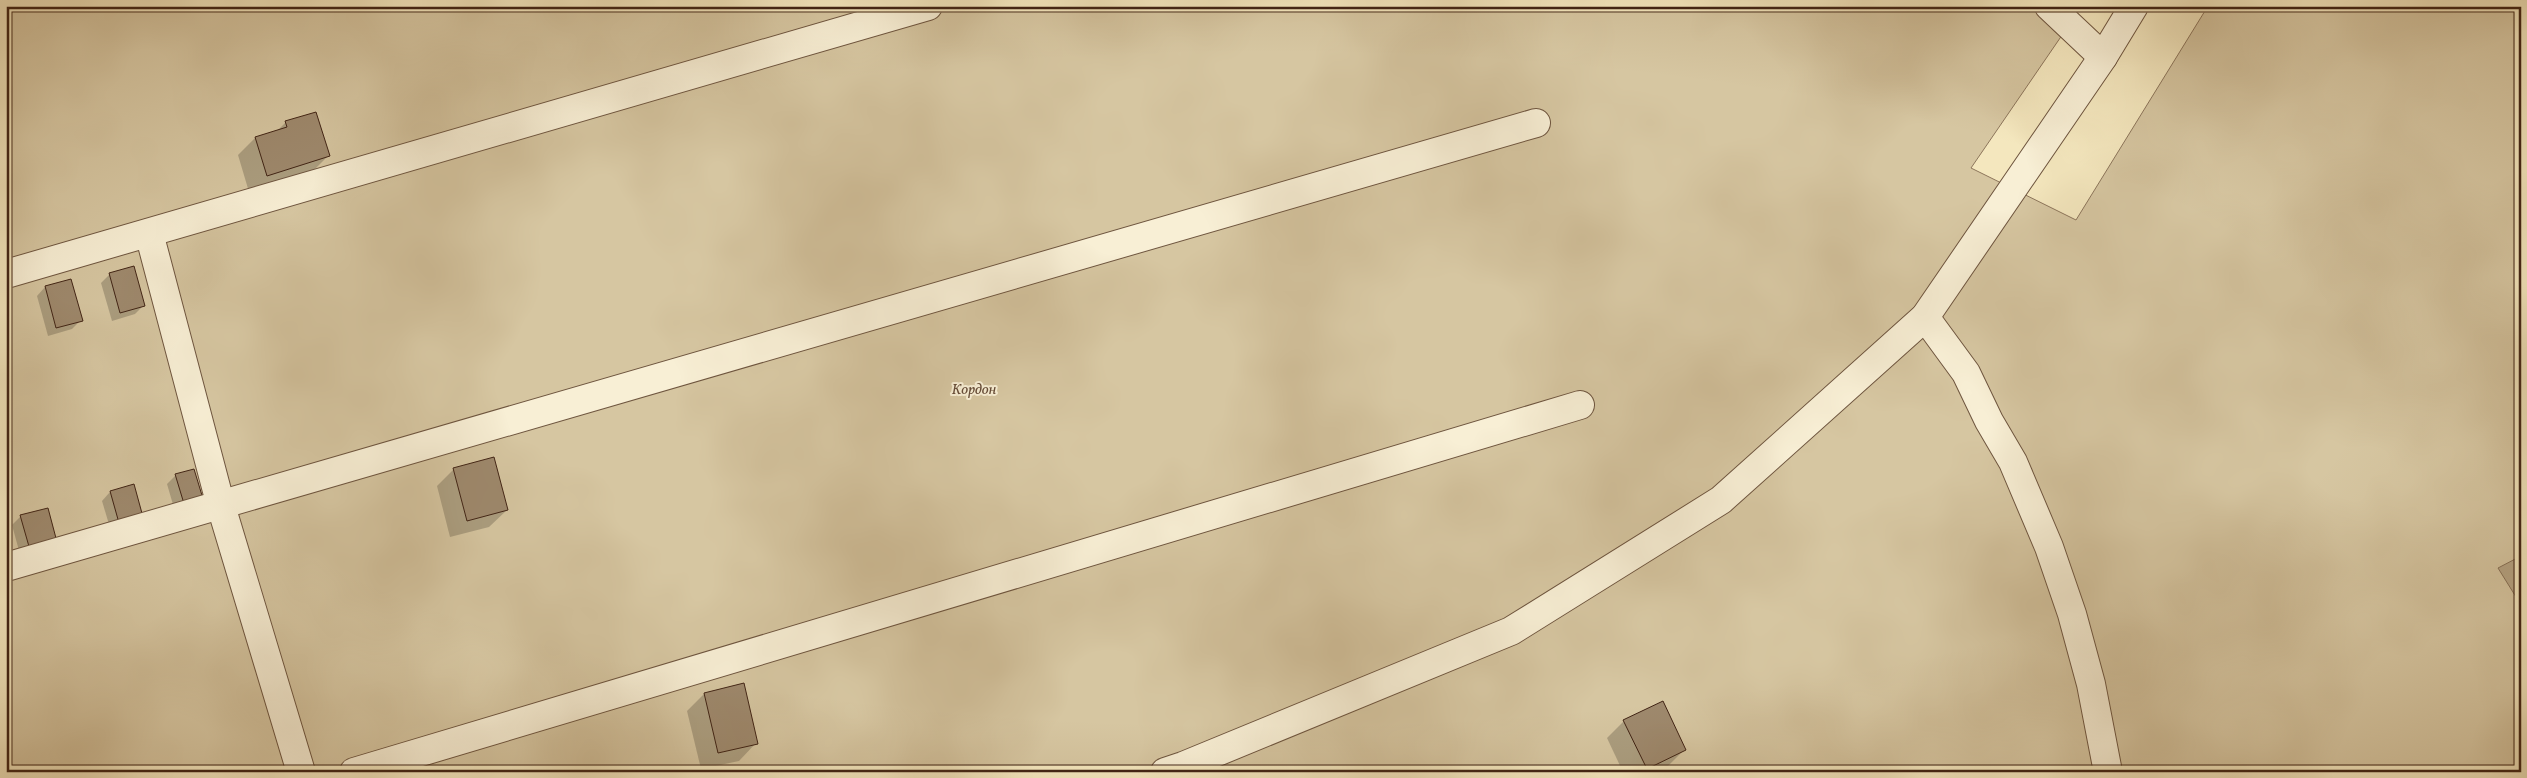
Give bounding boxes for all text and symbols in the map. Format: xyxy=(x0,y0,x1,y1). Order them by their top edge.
park label: Кордон xyxy=(952,380,997,401)

